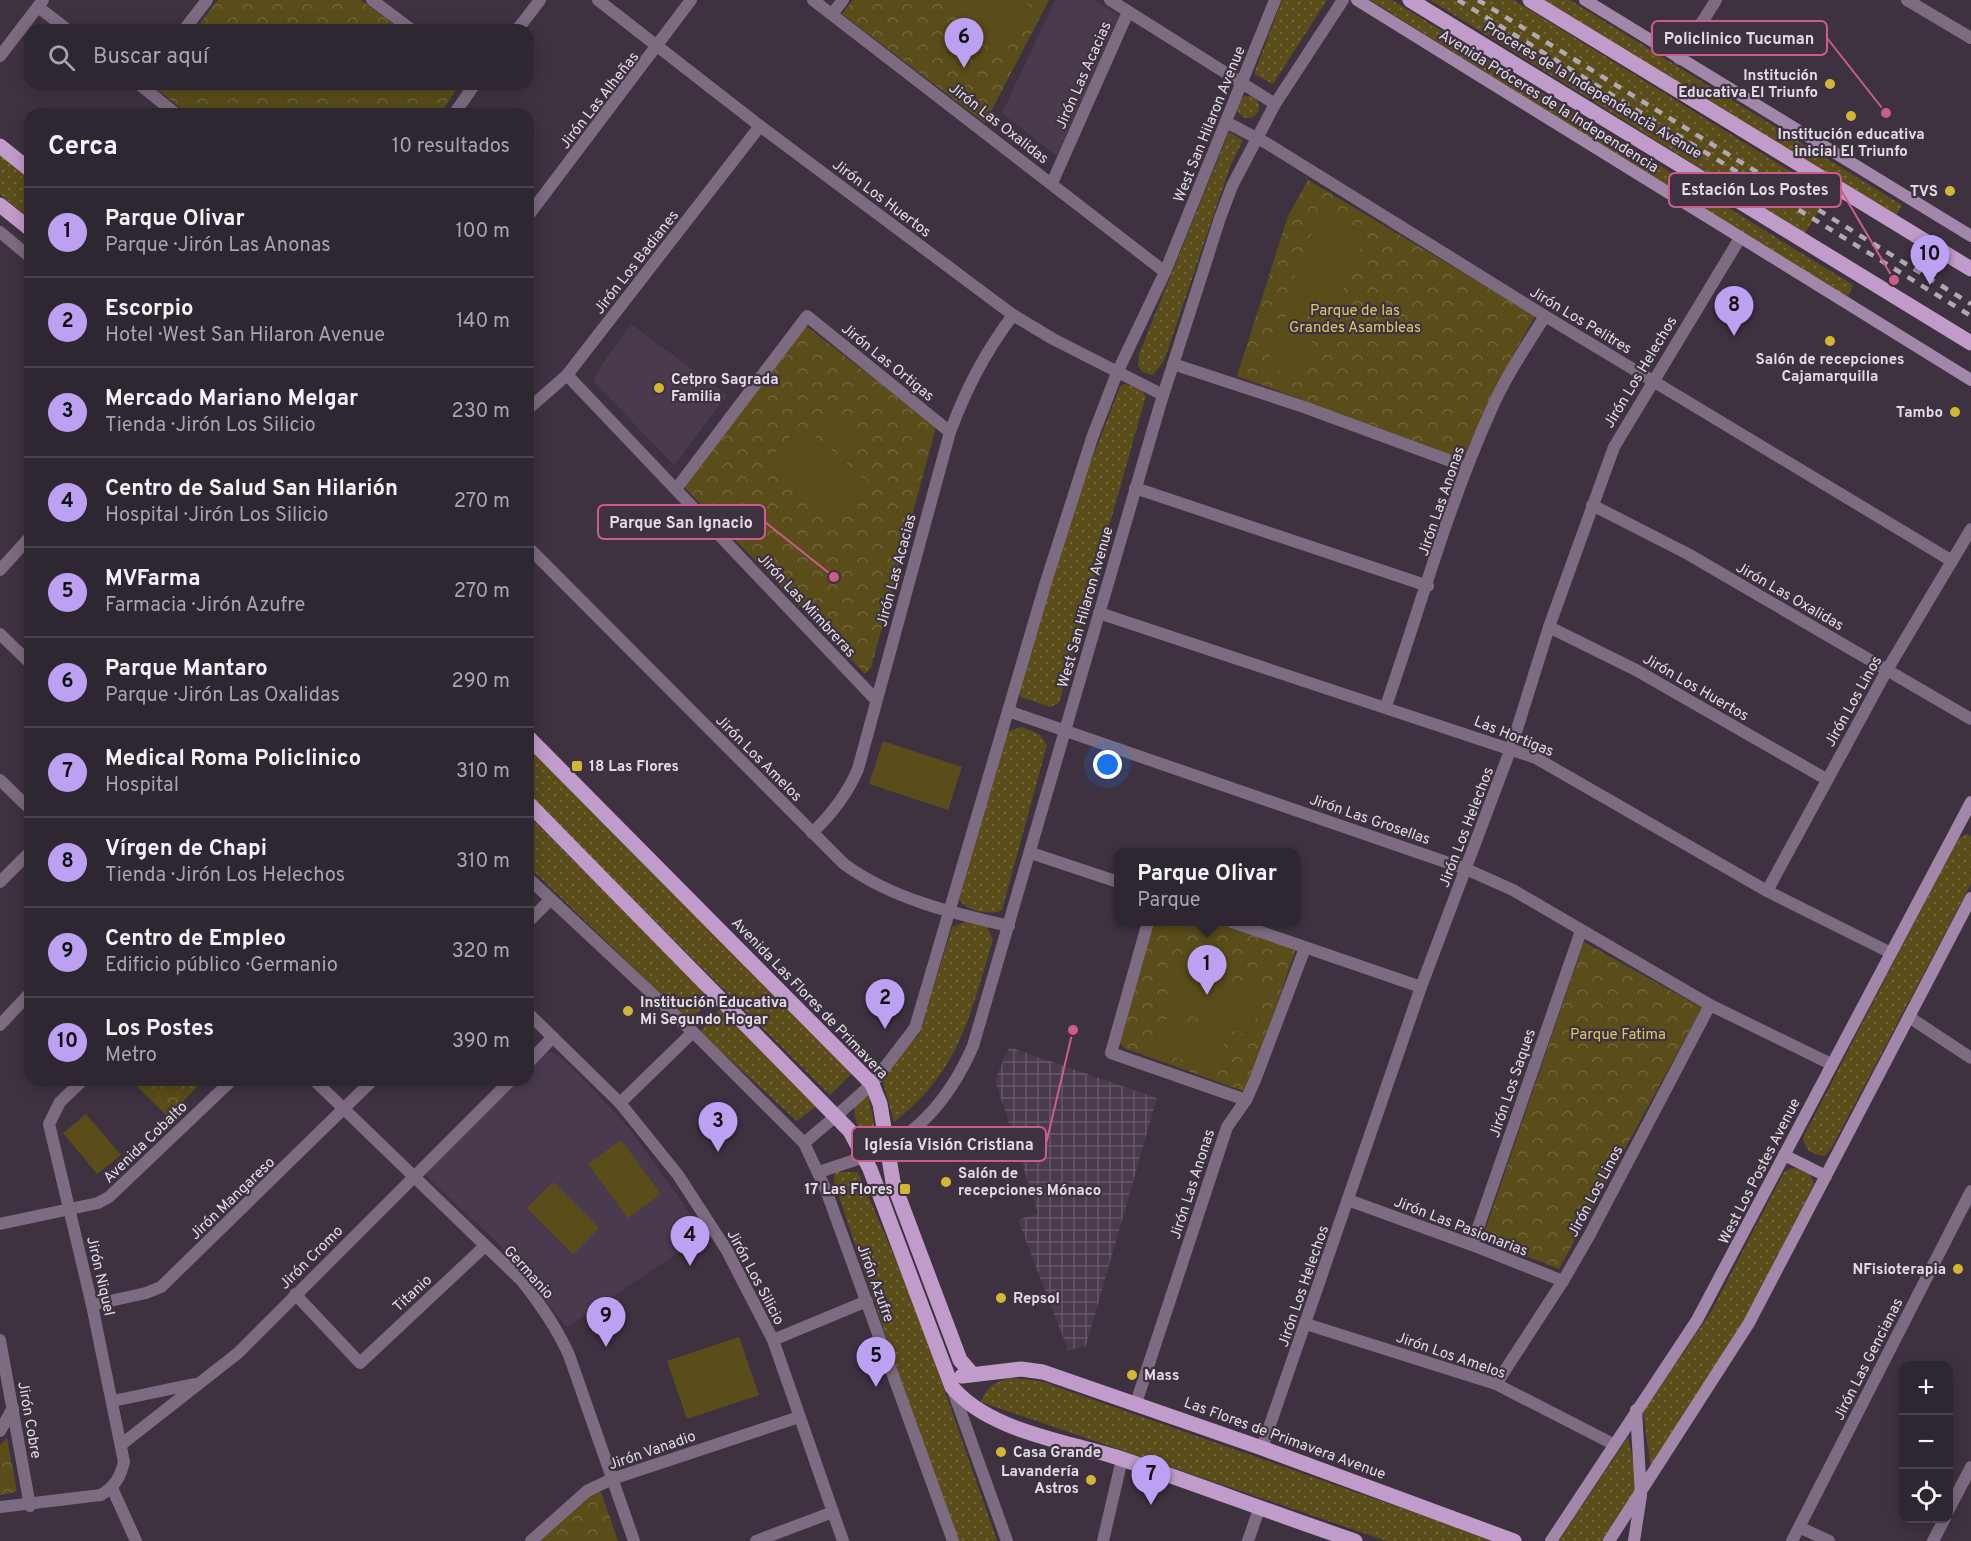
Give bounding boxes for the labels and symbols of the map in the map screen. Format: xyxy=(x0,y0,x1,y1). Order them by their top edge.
street label: Proceres de la Independencia Avenue xyxy=(1480,18,1705,164)
pin: 6 xyxy=(944,19,984,68)
street label: Jirón Las Acacias xyxy=(1052,19,1117,132)
callout: Policlinico Tucuman xyxy=(1652,21,1827,55)
street label: Avenida Próceres de la Independencia xyxy=(1435,27,1662,178)
text: Policlinico Tucuman xyxy=(1664,30,1814,50)
street label: West San Hilaron Avenue xyxy=(1170,44,1250,206)
street label: Jirón Las Alheñas xyxy=(556,48,644,153)
place label: Institución Educativa El Triunfo xyxy=(1678,67,1818,103)
marker: Institución Educativa El Triunfo xyxy=(1823,77,1837,91)
street label: Jirón Las Oxalidas xyxy=(944,79,1052,169)
marker: Institución educativa inicial El Triunfo xyxy=(1844,109,1858,123)
place label: Institución educativa inicial El Triunfo xyxy=(1778,126,1925,162)
street label: Jirón Los Huertos xyxy=(828,156,934,243)
callout: Estación Los Postes xyxy=(1669,173,1841,207)
text: Estación Los Postes xyxy=(1681,181,1829,201)
place label: TVS xyxy=(1910,183,1938,202)
marker: TVS xyxy=(1943,184,1957,198)
street label: Jirón Los Badianes xyxy=(591,207,684,319)
pin: 10 xyxy=(1910,236,1950,285)
street label: Jirón Los Pelitres xyxy=(1526,283,1635,359)
pin: 8 xyxy=(1714,286,1754,336)
park label: Parque de las Grandes Asambleas xyxy=(1289,302,1421,338)
street label: Jirón Los Helechos xyxy=(1600,313,1682,432)
street label: Jirón Las Ortigas xyxy=(837,320,937,407)
marker: Salón de recepciones Cajamarquilla xyxy=(1823,334,1837,348)
place label: Salón de recepciones Cajamarquilla xyxy=(1756,351,1904,387)
place label: Cetpro Sagrada Familia xyxy=(671,371,779,407)
marker: Cetpro Sagrada Familia xyxy=(652,381,666,395)
place label: Tambo xyxy=(1896,404,1943,423)
marker: Tambo xyxy=(1948,405,1962,419)
street label: Jirón Las Anonas xyxy=(1415,444,1470,559)
callout: Parque San Ignacio xyxy=(598,505,765,539)
street label: Jirón Las Acacias xyxy=(873,512,922,629)
text: Parque San Ignacio xyxy=(609,514,753,534)
street label: West San Hilaron Avenue xyxy=(1054,525,1119,690)
street label: Jirón Las Mimbreras xyxy=(753,550,859,662)
street label: Jirón Las Oxalidas xyxy=(1732,559,1847,636)
street label: Jirón Los Huertos xyxy=(1639,650,1751,726)
street label: Jirón Los Linos xyxy=(1821,653,1887,751)
street label: Jirón Los Amelos xyxy=(711,712,805,806)
street label: Las Hortigas xyxy=(1471,713,1556,762)
your location xyxy=(1093,750,1122,779)
place label: 18 Las Flores xyxy=(589,758,679,777)
marker: 18 Las Flores xyxy=(570,759,584,773)
street label: Jirón Los Helechos xyxy=(1436,765,1499,890)
street label: Jirón Las Grosellas xyxy=(1307,791,1432,850)
street label: Avenida Las Flores de Primavera xyxy=(726,914,891,1084)
pin: 1 xyxy=(1188,946,1226,995)
pin: 2 xyxy=(866,980,904,1029)
place label: Institución Educativa Mi Segundo Hogar xyxy=(640,994,787,1030)
marker: Institución Educativa Mi Segundo Hogar xyxy=(621,1004,635,1018)
park label: Parque Fatima xyxy=(1570,1026,1666,1045)
street label: Jirón Los Saques xyxy=(1486,1027,1541,1140)
street label: West Los Postes Avenue xyxy=(1715,1095,1805,1248)
street label: Avenida Cobalto xyxy=(100,1098,192,1188)
pin: 3 xyxy=(698,1102,738,1152)
callout: Iglesía Visión Cristiana xyxy=(852,1127,1046,1161)
street label: Jirón Las Anonas xyxy=(1167,1127,1220,1242)
text: Iglesía Visión Cristiana xyxy=(864,1136,1034,1156)
street label: Jirón Los Linos xyxy=(1564,1143,1628,1241)
street label: Jirón Mangareso xyxy=(186,1154,280,1245)
place label: Salón de recepciones Mónaco xyxy=(958,1165,1101,1201)
marker: Salón de recepciones Mónaco xyxy=(939,1175,953,1189)
place label: 17 Las Flores xyxy=(804,1181,893,1200)
marker: 17 Las Flores xyxy=(898,1182,912,1196)
street label: Jirón Las Pasionarias xyxy=(1391,1193,1530,1262)
pin: 4 xyxy=(670,1216,710,1266)
street label: Jirón Cromo xyxy=(276,1222,348,1294)
street label: Jirón Los Helechos xyxy=(1275,1223,1334,1350)
street label: Jirón Los Silicio xyxy=(722,1227,788,1329)
street label: Jirón Niquel xyxy=(81,1235,118,1318)
street label: Germanio xyxy=(499,1242,557,1304)
street label: Jirón Azufre xyxy=(852,1242,898,1325)
place label: NFisioterapia xyxy=(1852,1261,1946,1280)
marker: NFisioterapia xyxy=(1951,1262,1965,1276)
street label: Titanio xyxy=(389,1271,437,1317)
place label: Repsol xyxy=(1013,1290,1060,1309)
marker: Repsol xyxy=(994,1291,1008,1305)
street label: Jirón Las Gencianas xyxy=(1830,1295,1908,1424)
pin: 9 xyxy=(586,1298,626,1347)
street label: Jirón Los Amelos xyxy=(1393,1329,1508,1384)
pin: 5 xyxy=(856,1338,896,1387)
place label: Mass xyxy=(1144,1367,1179,1386)
marker: Mass xyxy=(1125,1368,1139,1382)
street label: Jirón Cobre xyxy=(12,1380,45,1460)
street label: Las Flores de Primavera Avenue xyxy=(1181,1394,1388,1485)
street label: Jirón Vanadio xyxy=(606,1428,699,1475)
place label: Casa Grande xyxy=(1013,1444,1101,1463)
marker: Casa Grande xyxy=(994,1445,1008,1459)
pin: 7 xyxy=(1132,1456,1170,1505)
place label: Lavandería Astros xyxy=(1001,1463,1079,1499)
marker: Lavandería Astros xyxy=(1084,1473,1098,1487)

